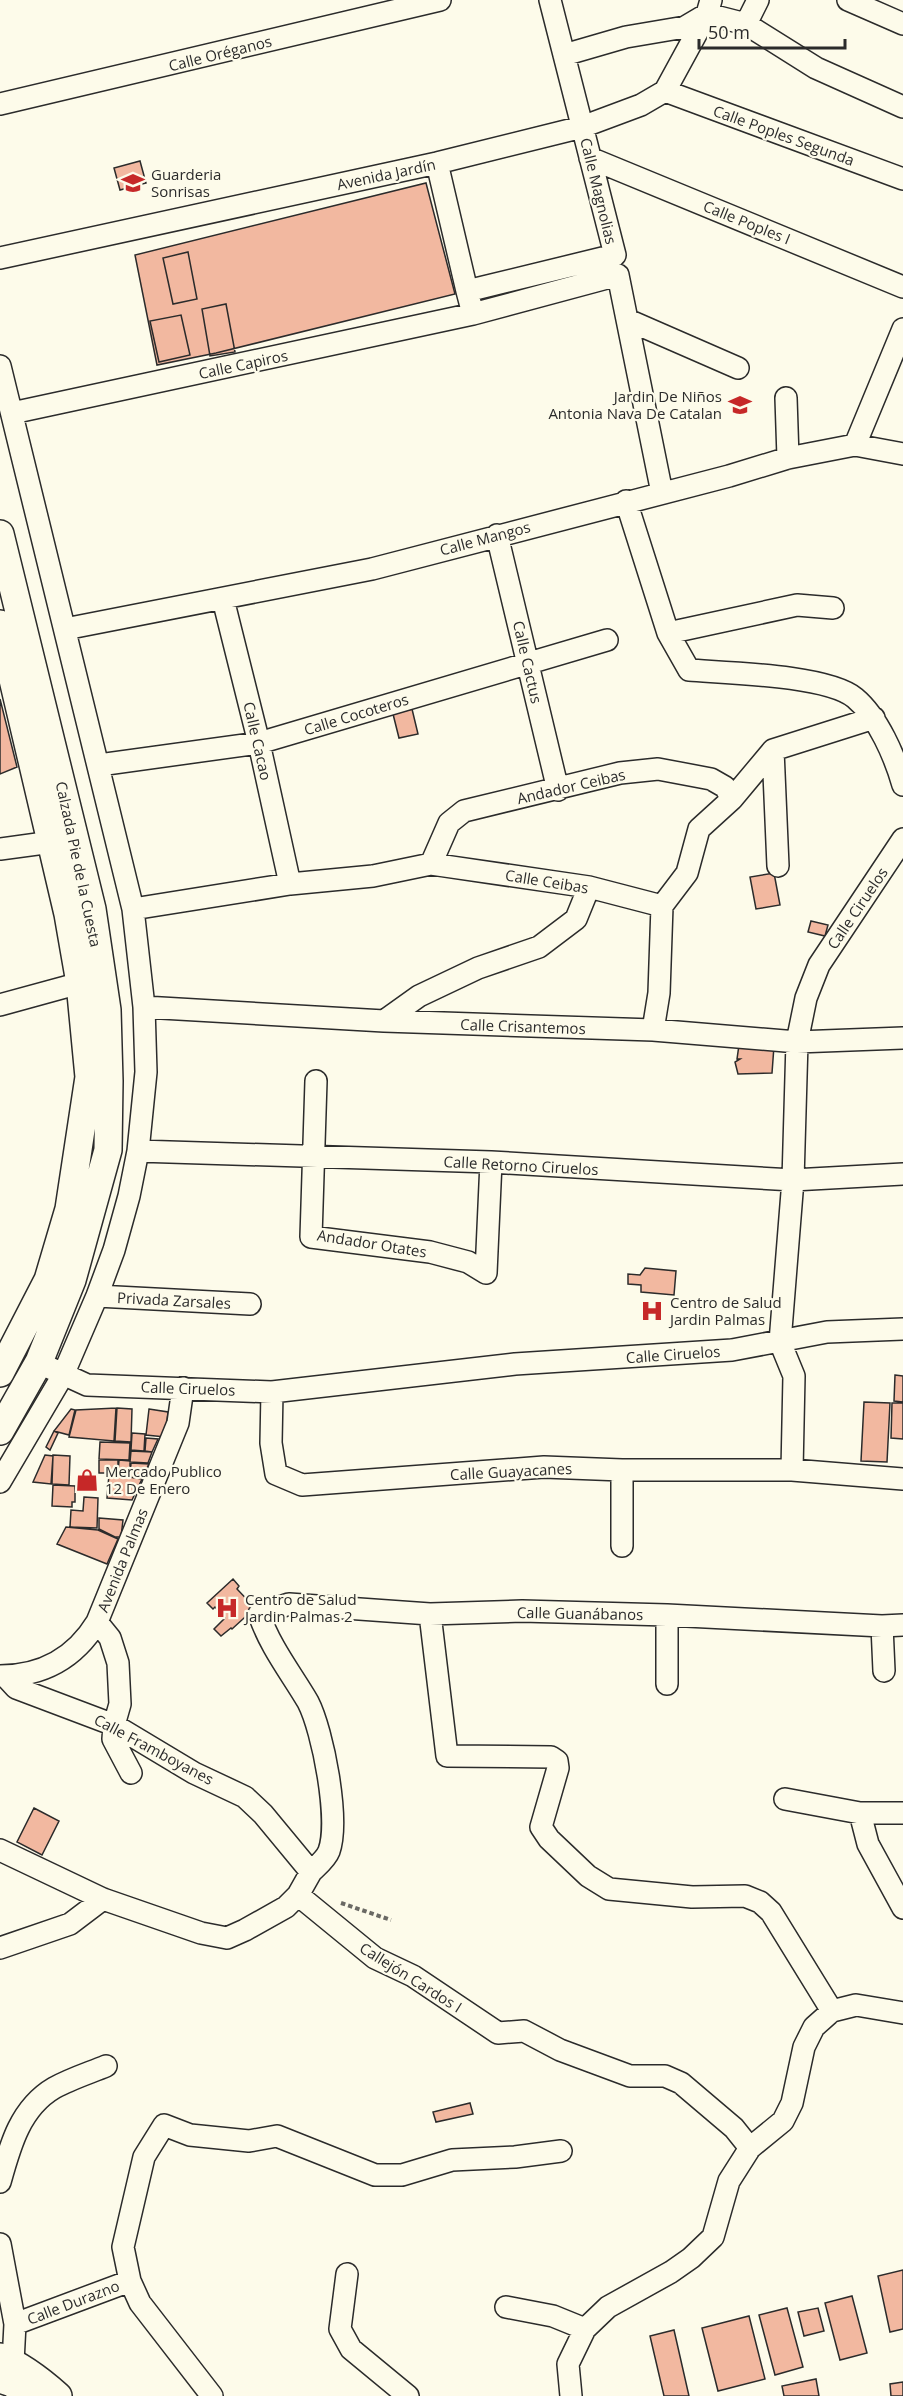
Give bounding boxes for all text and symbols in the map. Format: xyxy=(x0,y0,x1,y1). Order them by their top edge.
scale bar xyxy=(699,12,844,50)
text: 50 m xyxy=(708,20,750,44)
street label: Calle Oréganos xyxy=(166,31,274,75)
street label: Calle Poples Segunda xyxy=(711,100,857,170)
street label: Calle Magnolias xyxy=(576,136,622,246)
street label: Avenida Jardín xyxy=(335,154,437,194)
place label: Guarderia Sonrisas xyxy=(151,164,221,201)
school or university icon: Guarderia Sonrisas xyxy=(120,170,146,196)
street label: Calle Poples I xyxy=(700,195,794,249)
street label: Calle Capiros xyxy=(197,345,289,383)
place label: Jardin De Niños Antonia Nava De Catalan xyxy=(548,386,722,423)
school or university icon: Jardin De Niños Antonia Nava De Catalan xyxy=(727,392,753,418)
street label: Calle Mangos xyxy=(437,516,533,560)
street label: Calle Cactus xyxy=(509,619,547,705)
street label: Calle Cocoteros xyxy=(301,689,411,739)
street label: Calle Cacao xyxy=(239,700,277,782)
street label: Andador Ceibas xyxy=(515,764,627,808)
street label: Calzada Pie de la Cuesta xyxy=(52,779,106,949)
street label: Calle Ciruelos xyxy=(822,863,892,953)
street label: Calle Ceibas xyxy=(504,865,590,897)
street label: Calle Crisantemos xyxy=(460,1014,586,1038)
street label: Calle Retorno Ciruelos xyxy=(443,1151,599,1179)
street label: Andador Otates xyxy=(316,1224,428,1262)
street label: Privada Zarsales xyxy=(117,1287,231,1313)
place label: Centro de Salud Jardin Palmas xyxy=(668,1292,782,1329)
hospital icon: Centro de Salud Jardin Palmas xyxy=(639,1298,665,1324)
street label: Calle Ciruelos xyxy=(625,1341,721,1367)
street label: Calle Ciruelos xyxy=(140,1376,236,1400)
street label: Calle Guayacanes xyxy=(449,1458,573,1484)
place label: Mercado Publico 12 De Enero xyxy=(105,1461,222,1498)
shop icon: Mercado Publico 12 De Enero xyxy=(74,1467,100,1493)
street label: Avenida Palmas xyxy=(92,1505,152,1615)
place label: Centro de Salud Jardin Palmas 2 xyxy=(243,1589,357,1626)
hospital icon: Centro de Salud Jardin Palmas 2 xyxy=(214,1595,240,1621)
street label: Calle Guanábanos xyxy=(517,1602,643,1624)
street label: Calle Framboyanes xyxy=(91,1709,217,1789)
street label: Callejón Cardos I xyxy=(356,1938,466,2016)
street label: Calle Durazno xyxy=(24,2275,122,2329)

